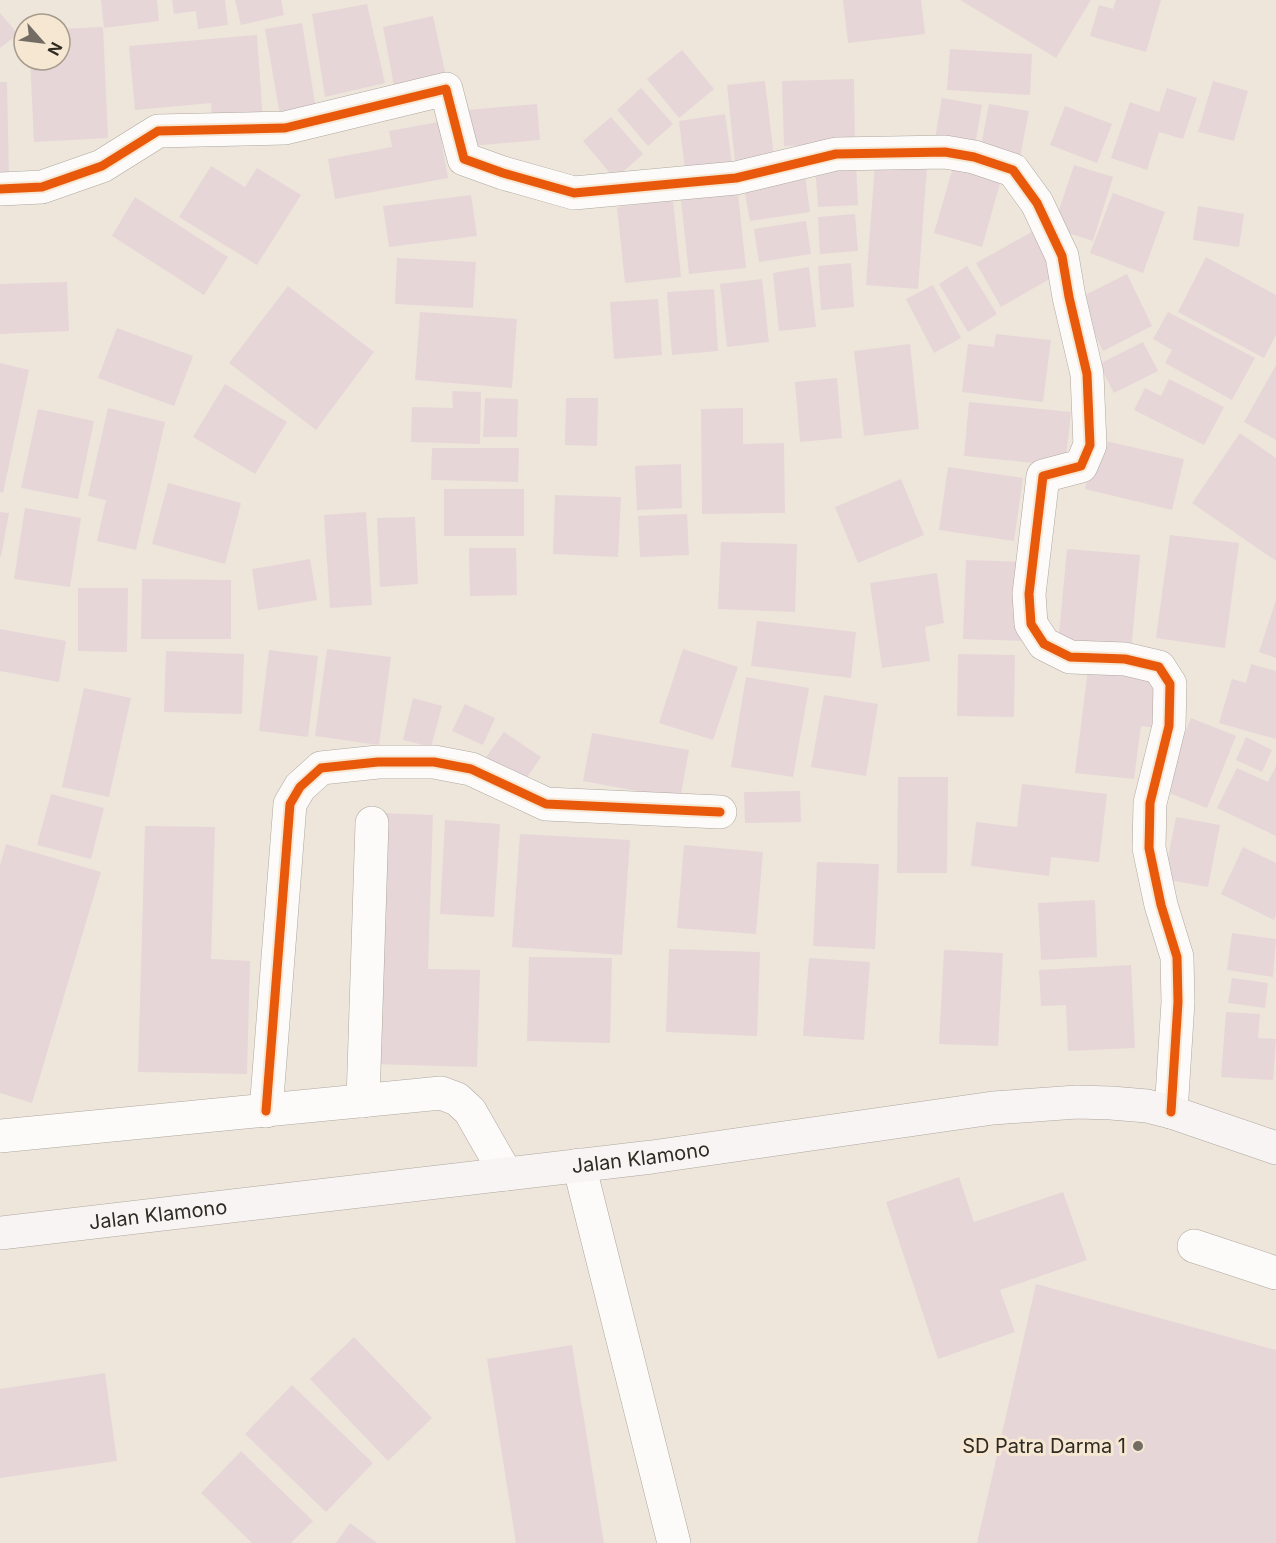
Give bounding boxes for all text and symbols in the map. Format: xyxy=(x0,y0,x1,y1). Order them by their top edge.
north arrow xyxy=(12,12,72,72)
text: N xyxy=(44,39,67,59)
street label: Jalan Klamono xyxy=(570,1137,711,1178)
street label: Jalan Klamono xyxy=(87,1195,228,1235)
place label: SD Patra Darma 1 xyxy=(962,1434,1126,1458)
marker: SD Patra Darma 1 xyxy=(1131,1439,1145,1453)

